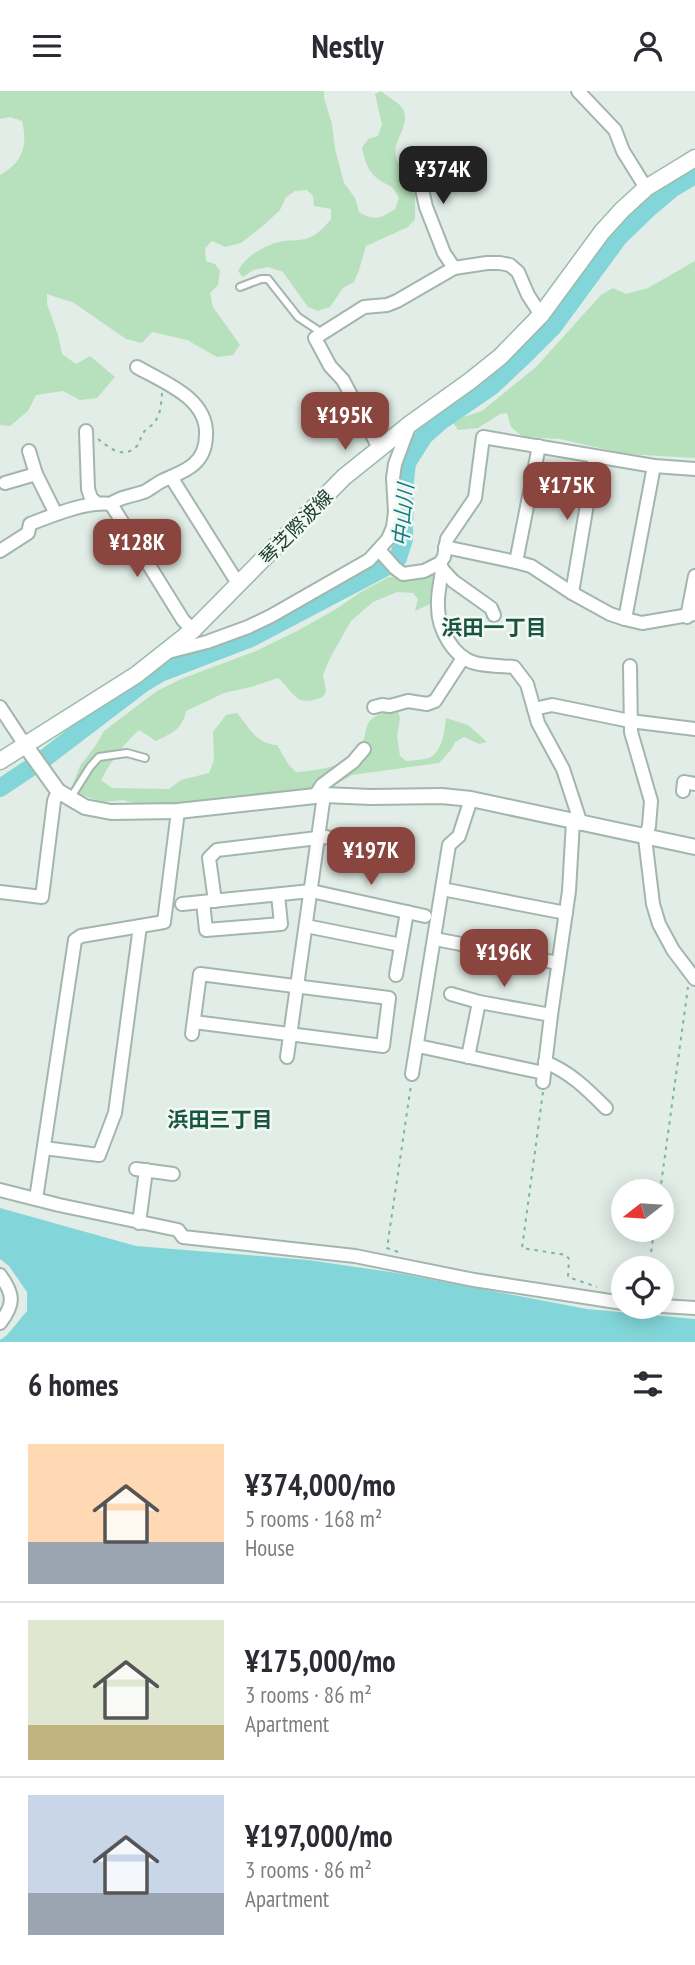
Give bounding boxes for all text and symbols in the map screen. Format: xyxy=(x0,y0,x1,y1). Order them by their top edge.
text: Nestly xyxy=(311,25,384,67)
icon: menu xyxy=(28,27,66,65)
icon: person xyxy=(629,27,667,65)
pin: ¥374K xyxy=(394,146,492,206)
text: ¥374K xyxy=(415,154,471,183)
pin: ¥195K xyxy=(296,393,394,452)
text: ¥195K xyxy=(317,400,373,429)
pin: ¥175K xyxy=(518,463,616,522)
text: ¥175K xyxy=(539,470,595,499)
water label: 中山川 xyxy=(387,480,419,548)
street label: 琴芝際波線 xyxy=(254,484,338,570)
pin: ¥128K xyxy=(88,519,186,579)
text: ¥128K xyxy=(109,527,165,556)
district label: 浜田一丁目 xyxy=(442,614,547,641)
pin: ¥197K xyxy=(322,827,420,887)
text: ¥197K xyxy=(343,835,399,864)
pin: ¥196K xyxy=(455,929,553,989)
text: ¥196K xyxy=(476,937,532,966)
district label: 浜田三丁目 xyxy=(168,1106,273,1133)
north arrow xyxy=(611,1179,674,1243)
map controls xyxy=(611,1179,674,1319)
button: locate xyxy=(611,1256,674,1319)
text: 6 homes xyxy=(28,1365,119,1404)
icon: filters xyxy=(629,1365,667,1403)
text: ¥374,000/mo xyxy=(245,1465,396,1504)
icon: home xyxy=(84,1472,168,1556)
text: 5 rooms · 168 m² xyxy=(245,1504,382,1533)
text: House xyxy=(245,1533,295,1562)
text: ¥175,000/mo xyxy=(245,1641,396,1680)
icon: home xyxy=(84,1648,168,1732)
text: 3 rooms · 86 m² xyxy=(245,1680,372,1709)
text: Apartment xyxy=(245,1709,329,1738)
text: ¥197,000/mo xyxy=(245,1816,393,1855)
icon: home xyxy=(84,1823,168,1907)
text: 3 rooms · 86 m² xyxy=(245,1855,372,1884)
text: Apartment xyxy=(245,1884,329,1913)

